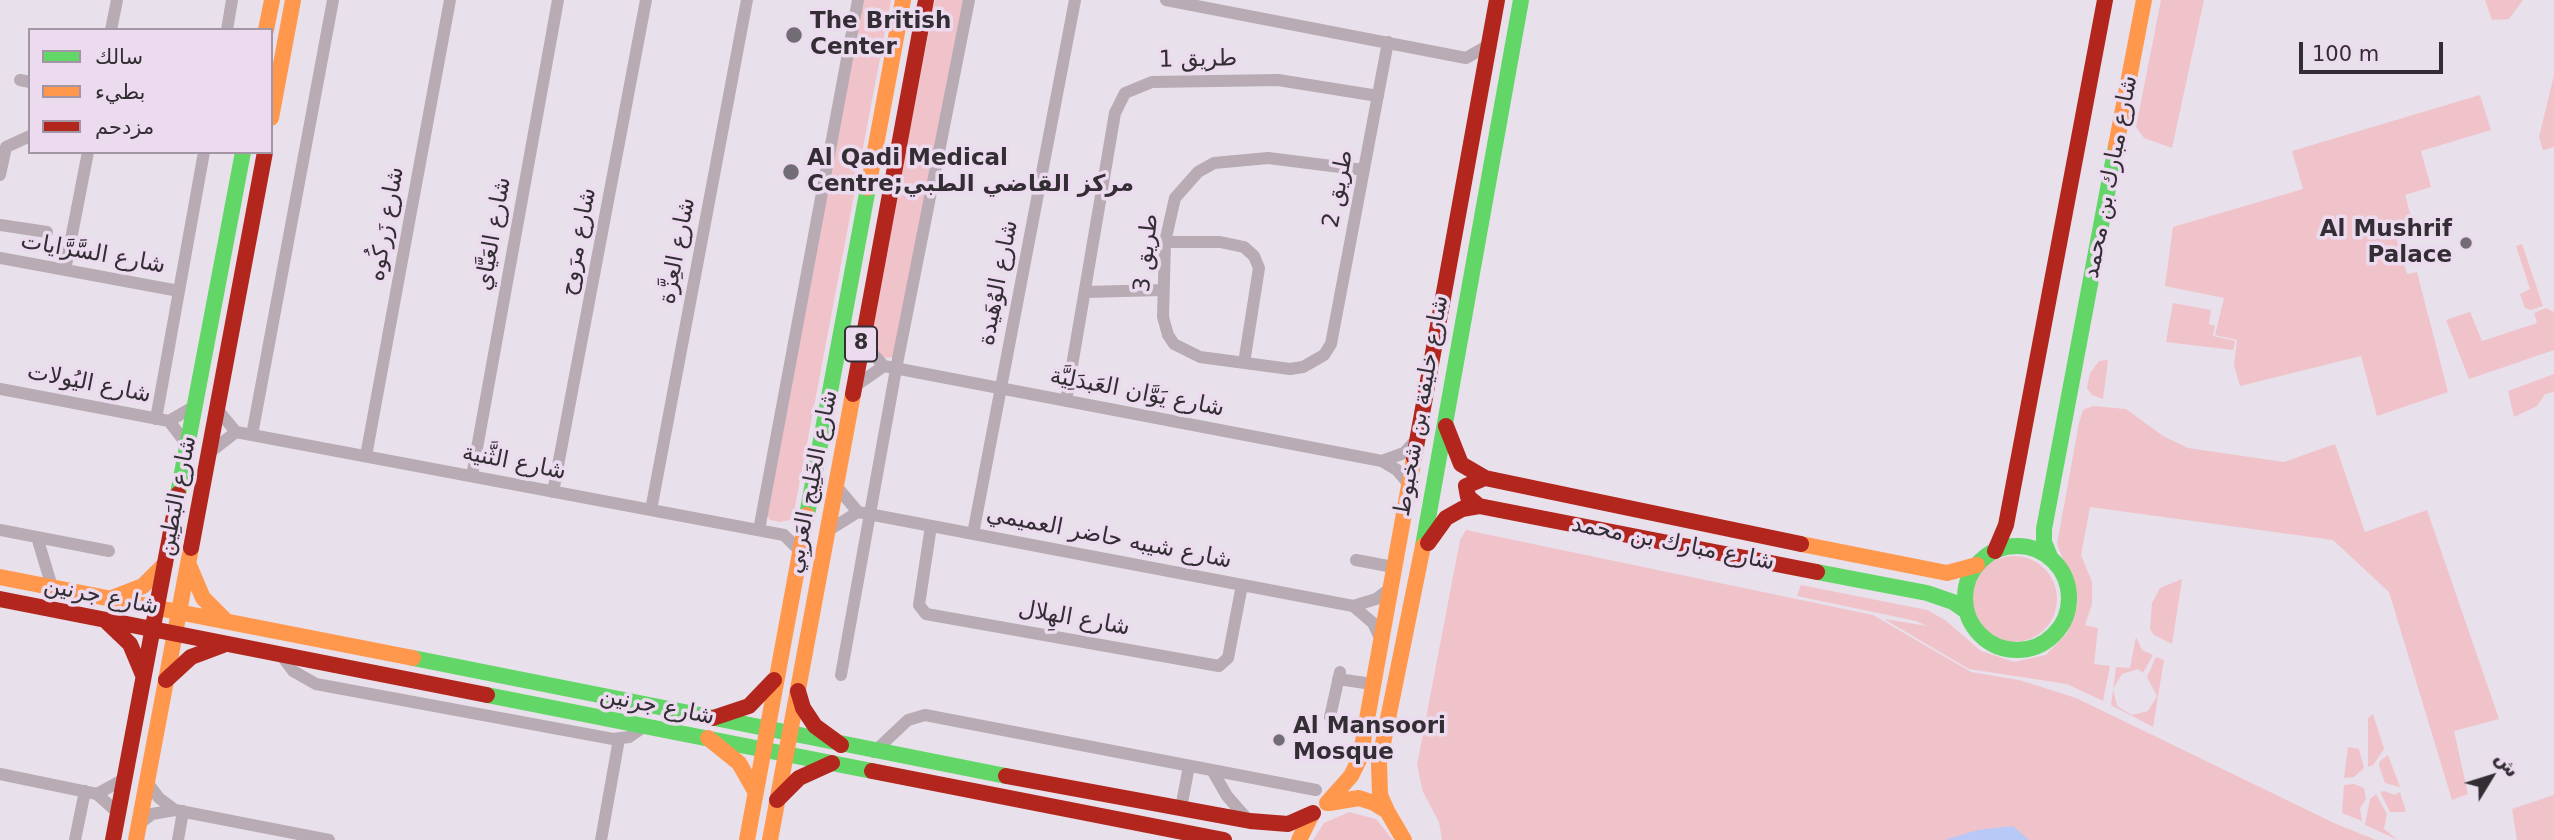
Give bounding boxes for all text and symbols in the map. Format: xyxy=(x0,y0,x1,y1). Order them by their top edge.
place label: The British Center xyxy=(810,8,951,62)
marker: The British Center xyxy=(784,25,804,45)
legend xyxy=(28,28,273,154)
scale bar xyxy=(2302,28,2446,72)
text: 100 m xyxy=(2312,42,2379,66)
text: سالك xyxy=(95,45,143,69)
street label: طريق 1 xyxy=(1159,46,1237,74)
street label: شارع مبارك بن محمد xyxy=(2078,73,2144,281)
text: بطيء xyxy=(95,80,145,104)
text: مزدحم xyxy=(95,115,154,139)
place label: Al Qadi Medical Centre;مركز القاضي الطبي xyxy=(807,145,1134,199)
street label: طريق 2 xyxy=(1318,148,1360,230)
marker: Al Qadi Medical Centre;مركز القاضي الطبي xyxy=(781,162,801,182)
street label: شارع زَركُوه xyxy=(363,165,411,283)
street label: شارع العَيَّاي xyxy=(470,175,518,293)
street label: شارع مرَوح xyxy=(555,186,603,298)
street label: شارع العِزَّة xyxy=(654,196,702,306)
street label: طريق 3 xyxy=(1129,213,1165,293)
place label: Al Mushrif Palace xyxy=(2320,216,2452,270)
street label: شارع الوُهَيدة xyxy=(973,218,1025,348)
street label: شارع السَّرَّايات xyxy=(18,228,168,280)
marker: Al Mushrif Palace xyxy=(2458,235,2474,251)
street label: شارع خليفة بن شخبوط xyxy=(1389,293,1455,519)
road number: 8 xyxy=(845,326,877,362)
street label: شارع اليُولات xyxy=(25,358,153,410)
street label: شارع يَوَّان العَبدَلِيَّة xyxy=(1047,363,1227,423)
street label: شارع الخَلِيج العَربِي xyxy=(782,388,844,576)
street label: شارع البَطِين xyxy=(153,433,203,559)
street label: شارع الثَّنية xyxy=(460,439,568,487)
street label: شارع شيبه حاضر العميمي xyxy=(984,501,1234,575)
street label: شارع مبارك بن محمد xyxy=(1569,511,1777,577)
street label: شارع جرنين xyxy=(41,572,161,622)
street label: شارع الهِلال xyxy=(1016,596,1132,642)
street label: شارع جرنين xyxy=(597,682,717,732)
place label: Al Mansoori Mosque xyxy=(1293,713,1446,767)
marker: Al Mansoori Mosque xyxy=(1271,732,1287,748)
north arrow xyxy=(2456,742,2526,812)
text: ش xyxy=(2491,747,2524,781)

